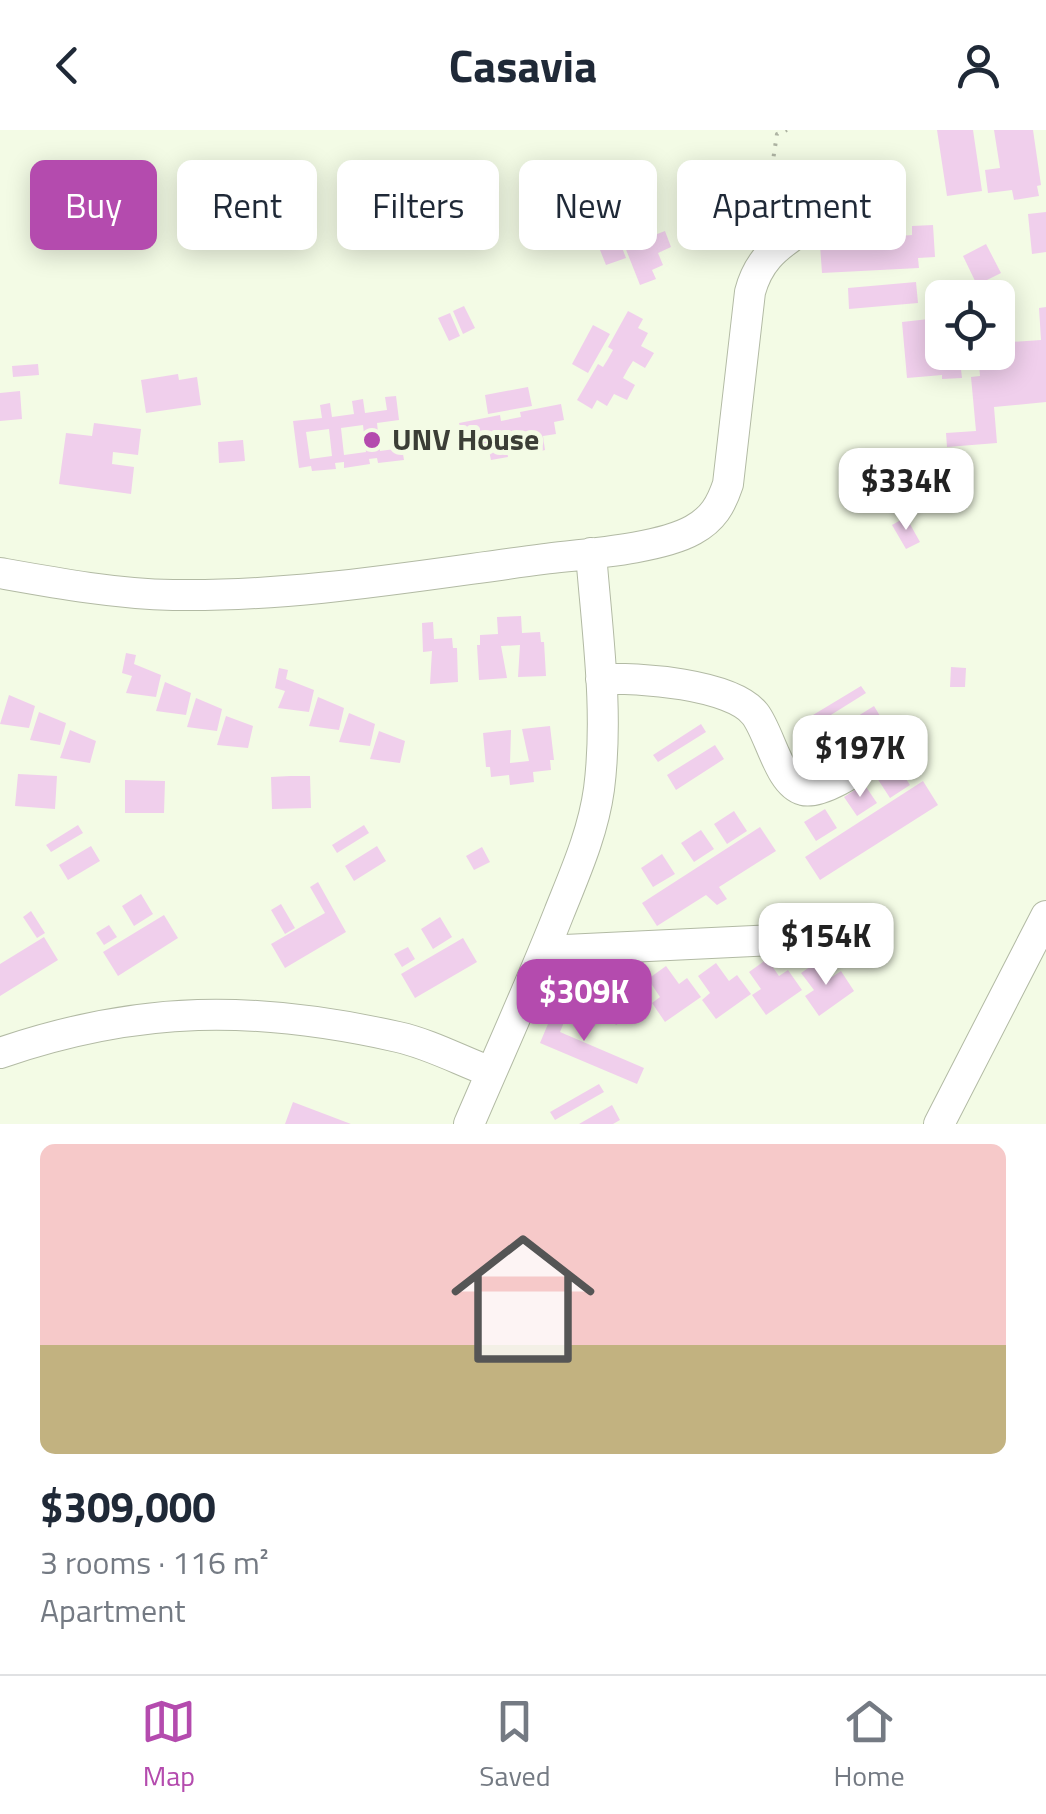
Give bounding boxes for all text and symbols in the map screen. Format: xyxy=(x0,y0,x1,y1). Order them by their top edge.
text: Casavia xyxy=(449,31,597,99)
icon: back xyxy=(40,38,95,93)
icon: person xyxy=(951,38,1006,93)
chip: Buy xyxy=(30,160,157,250)
chip: Rent xyxy=(177,160,317,250)
chip: Filters xyxy=(337,160,499,250)
chip: New xyxy=(519,160,657,250)
chip: Apartment xyxy=(677,160,906,250)
map controls xyxy=(925,280,1015,370)
button: locate xyxy=(925,280,1015,370)
place label: UNV House xyxy=(392,416,539,462)
marker: UNV House xyxy=(361,429,383,451)
pin: $334K xyxy=(836,448,976,533)
text: $334K xyxy=(861,456,951,504)
pin: $197K xyxy=(790,715,930,800)
text: $197K xyxy=(815,723,905,771)
pin: $154K xyxy=(756,903,896,988)
text: $154K xyxy=(781,911,871,959)
pin: $309K xyxy=(514,959,654,1044)
text: $309K xyxy=(539,967,629,1015)
icon: home xyxy=(433,1209,613,1389)
text: $309,000 xyxy=(40,1474,216,1538)
text: 3 rooms · 116 m² xyxy=(40,1538,269,1586)
text: Apartment xyxy=(40,1586,186,1634)
tab: Map xyxy=(141,1694,196,1797)
tab: Saved xyxy=(479,1694,551,1797)
tab: Home xyxy=(833,1694,905,1797)

